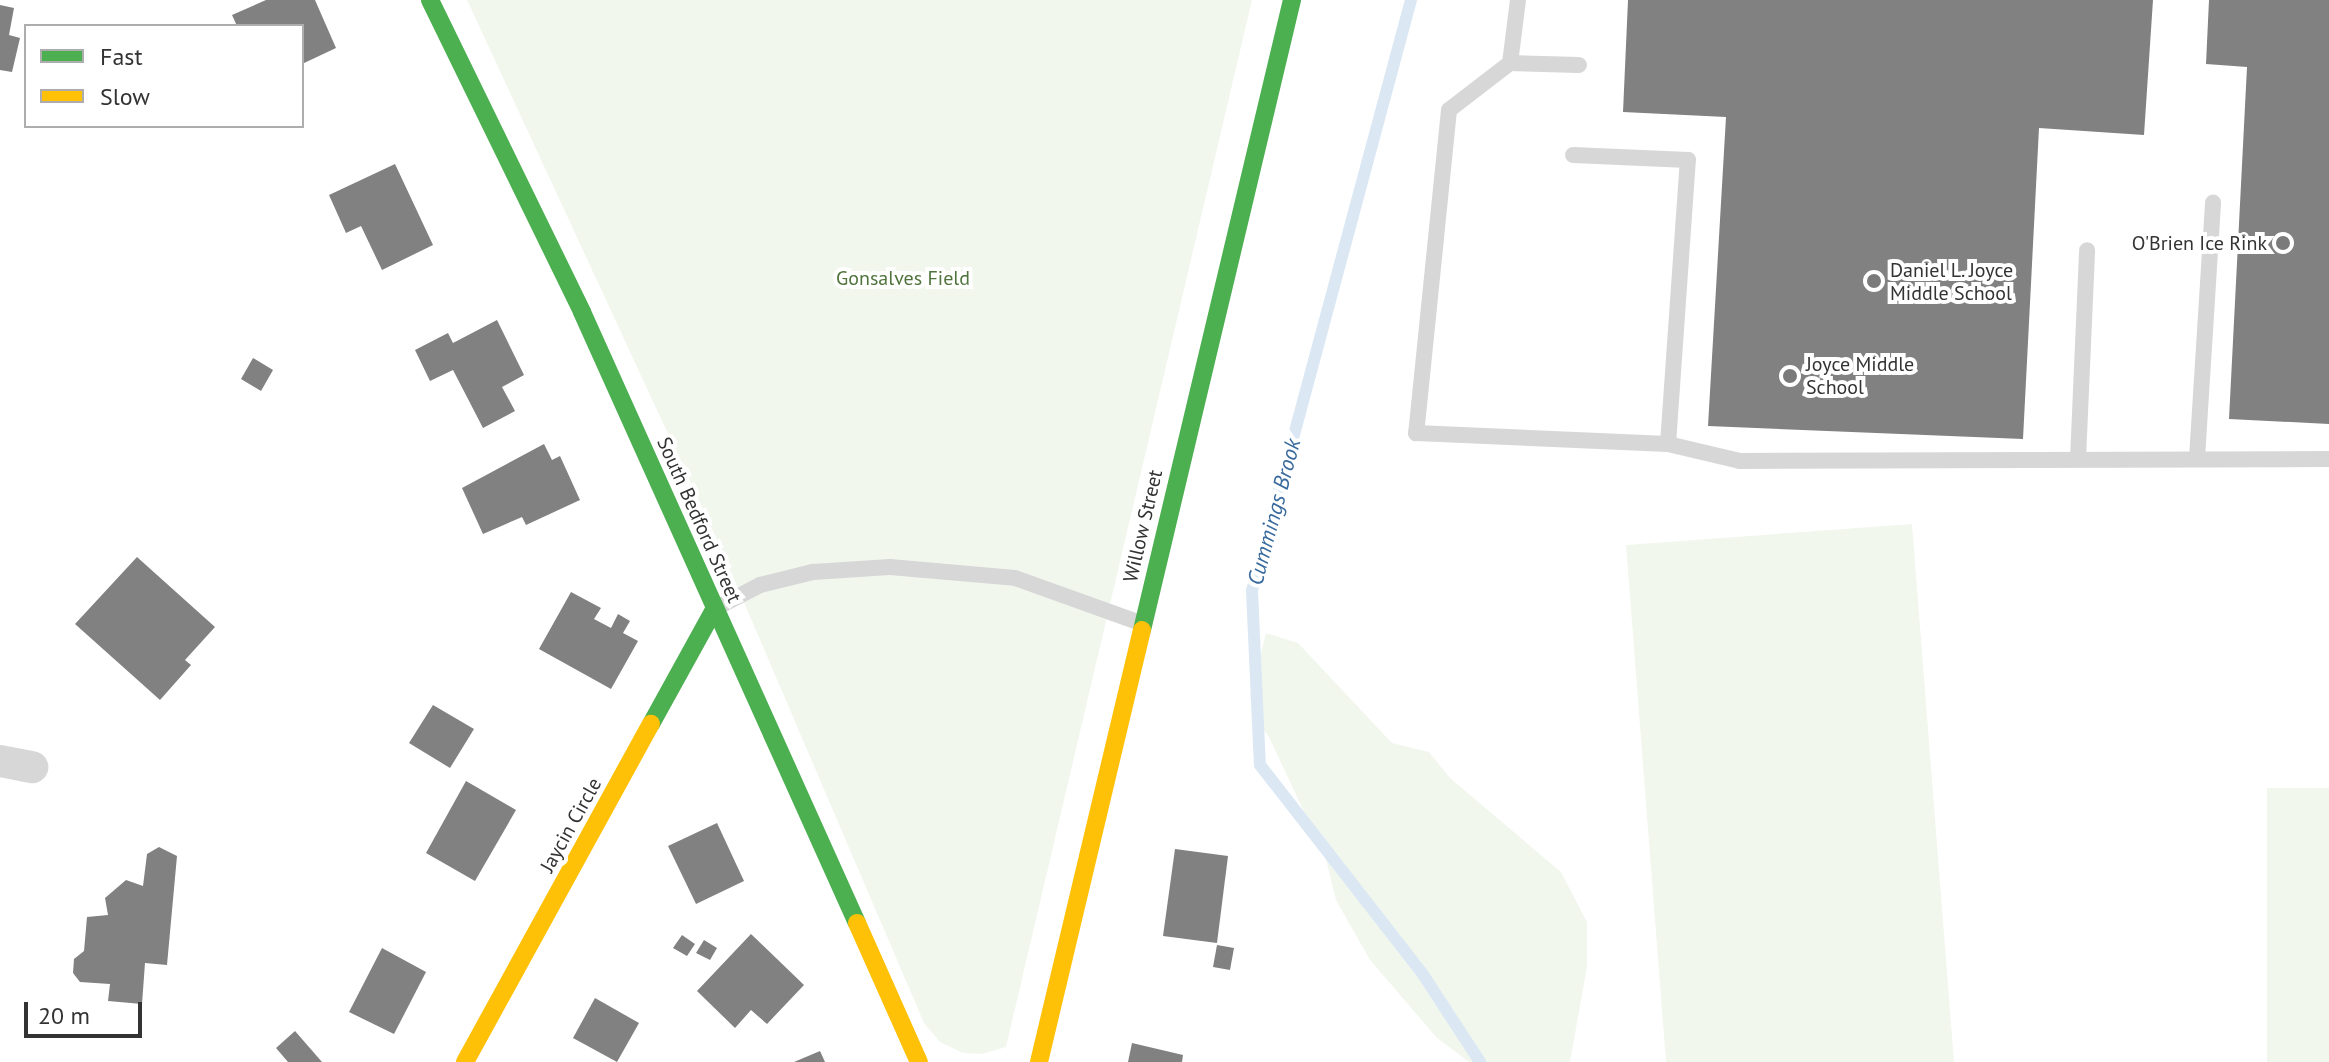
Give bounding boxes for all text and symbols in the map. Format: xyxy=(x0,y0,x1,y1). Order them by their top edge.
legend xyxy=(24,24,304,128)
text: Fast xyxy=(100,41,143,72)
text: Slow xyxy=(100,81,150,112)
place label: O'Brien Ice Rink xyxy=(2132,231,2267,255)
marker: O'Brien Ice Rink xyxy=(2274,234,2292,252)
place label: Daniel L. Joyce Middle School xyxy=(1890,258,2015,305)
park label: Gonsalves Field xyxy=(836,266,970,290)
marker: Daniel L. Joyce Middle School xyxy=(1865,272,1883,290)
place label: Joyce Middle School xyxy=(1806,352,1914,399)
marker: Joyce Middle School xyxy=(1781,367,1799,385)
street label: South Bedford Street xyxy=(652,434,746,606)
water label: Cummings Brook xyxy=(1242,436,1306,588)
street label: Willow Street xyxy=(1118,467,1168,585)
street label: Jaycin Circle xyxy=(535,774,607,876)
scale bar xyxy=(28,986,146,1036)
text: 20 m xyxy=(38,1000,90,1031)

